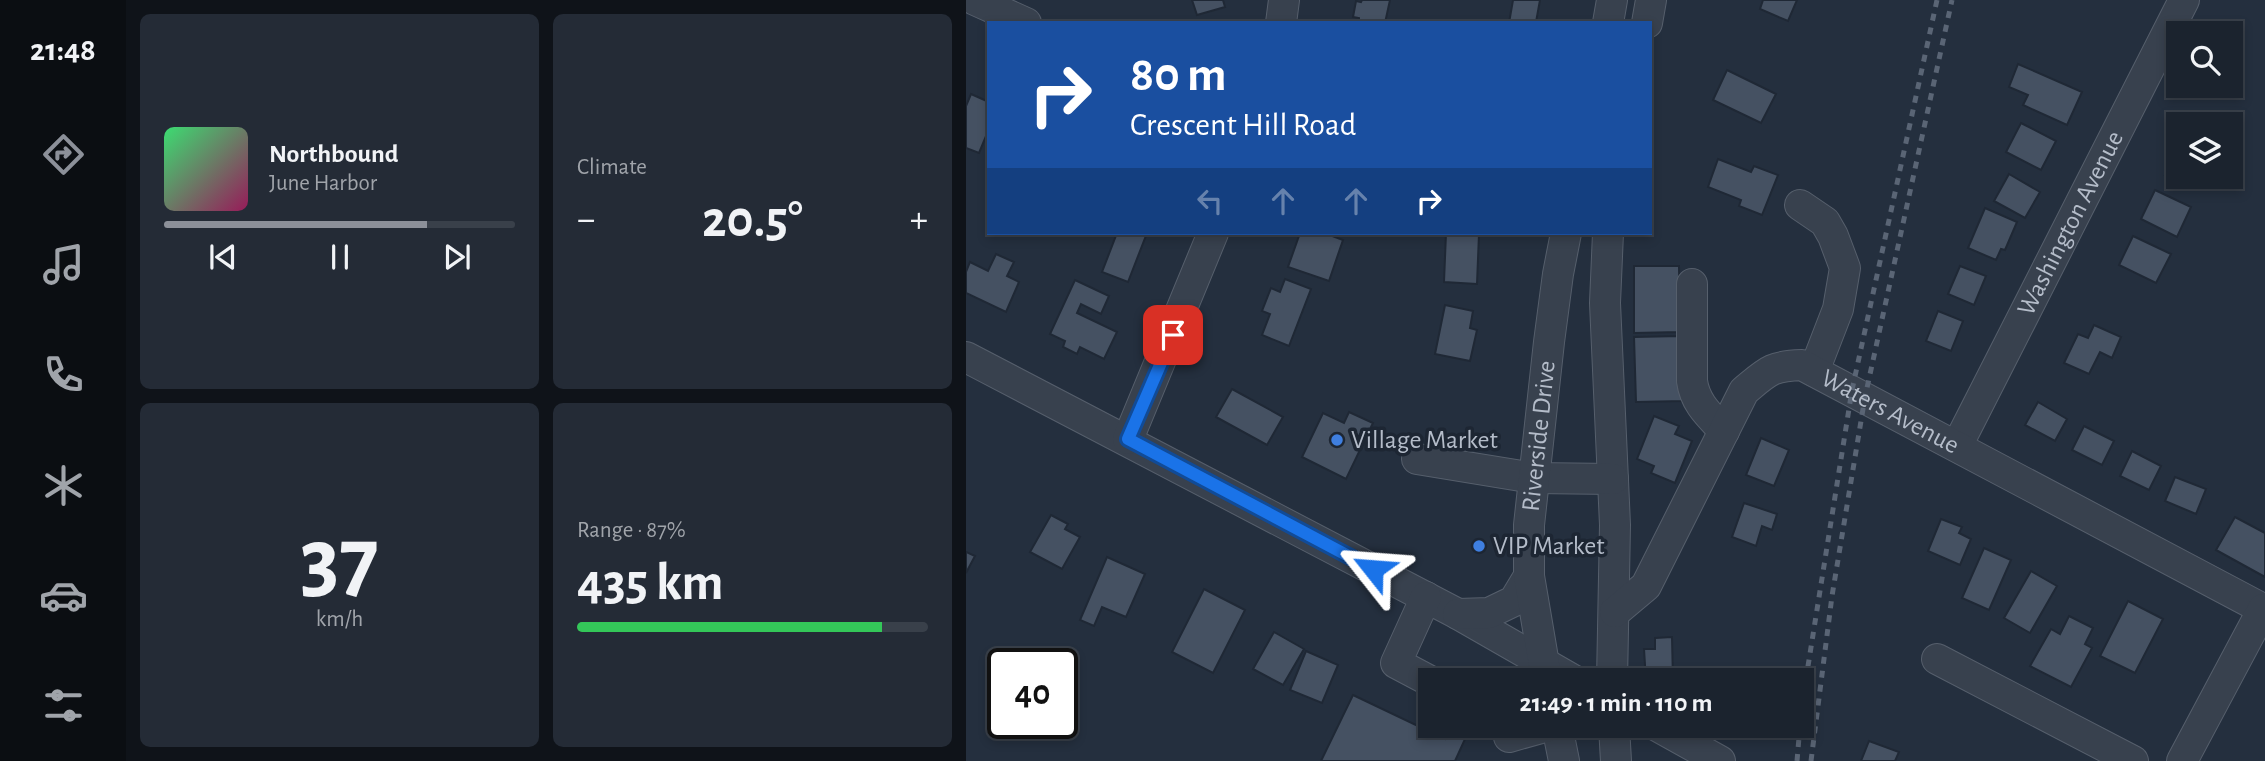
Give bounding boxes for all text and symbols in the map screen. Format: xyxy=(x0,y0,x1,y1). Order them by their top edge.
map controls xyxy=(2166,21,2243,189)
button: search xyxy=(2166,21,2243,98)
text: 21:48 xyxy=(30,34,96,66)
icon: right xyxy=(1015,49,1106,140)
text: 80 m xyxy=(1130,51,1227,100)
text: Crescent Hill Road xyxy=(1130,109,1356,141)
button: layers xyxy=(2166,112,2243,189)
street label: Washington Avenue xyxy=(2013,127,2128,320)
icon: directions xyxy=(39,130,88,179)
text: Northbound xyxy=(269,141,398,167)
text: Climate xyxy=(577,156,647,179)
text: June Harbor xyxy=(269,172,377,195)
icon: left xyxy=(1191,182,1229,220)
icon: ahead xyxy=(1264,182,1302,220)
icon: ahead xyxy=(1337,182,1375,220)
icon: right xyxy=(1410,182,1448,220)
text: 20.5° xyxy=(702,194,803,246)
text: − xyxy=(577,201,595,239)
text: + xyxy=(910,201,928,239)
icon: previous xyxy=(204,238,242,276)
icon: pause xyxy=(321,238,359,276)
icon: next xyxy=(438,238,476,276)
icon: music xyxy=(39,240,88,289)
pin xyxy=(1143,305,1203,365)
icon: arrive xyxy=(1154,316,1192,354)
icon: phone xyxy=(39,350,88,399)
street label: Riverside Drive xyxy=(1518,359,1560,513)
street label: Waters Avenue xyxy=(1817,365,1963,459)
place label: Village Market xyxy=(1351,427,1498,453)
marker: Village Market xyxy=(1329,432,1345,448)
icon: climate xyxy=(39,461,88,510)
text: 37 xyxy=(300,515,379,606)
text: Range · 87% xyxy=(577,519,686,542)
position arrow xyxy=(1336,532,1410,606)
place label: VIP Market xyxy=(1493,533,1605,559)
marker: VIP Market xyxy=(1471,538,1487,554)
text: 435 km xyxy=(577,557,724,609)
icon: car xyxy=(39,571,88,620)
text: km/h xyxy=(316,608,363,631)
speed limit sign: 40 xyxy=(987,648,1078,739)
icon: filters xyxy=(39,681,88,730)
text: 21:49 · 1 min · 110 m xyxy=(1520,690,1712,716)

